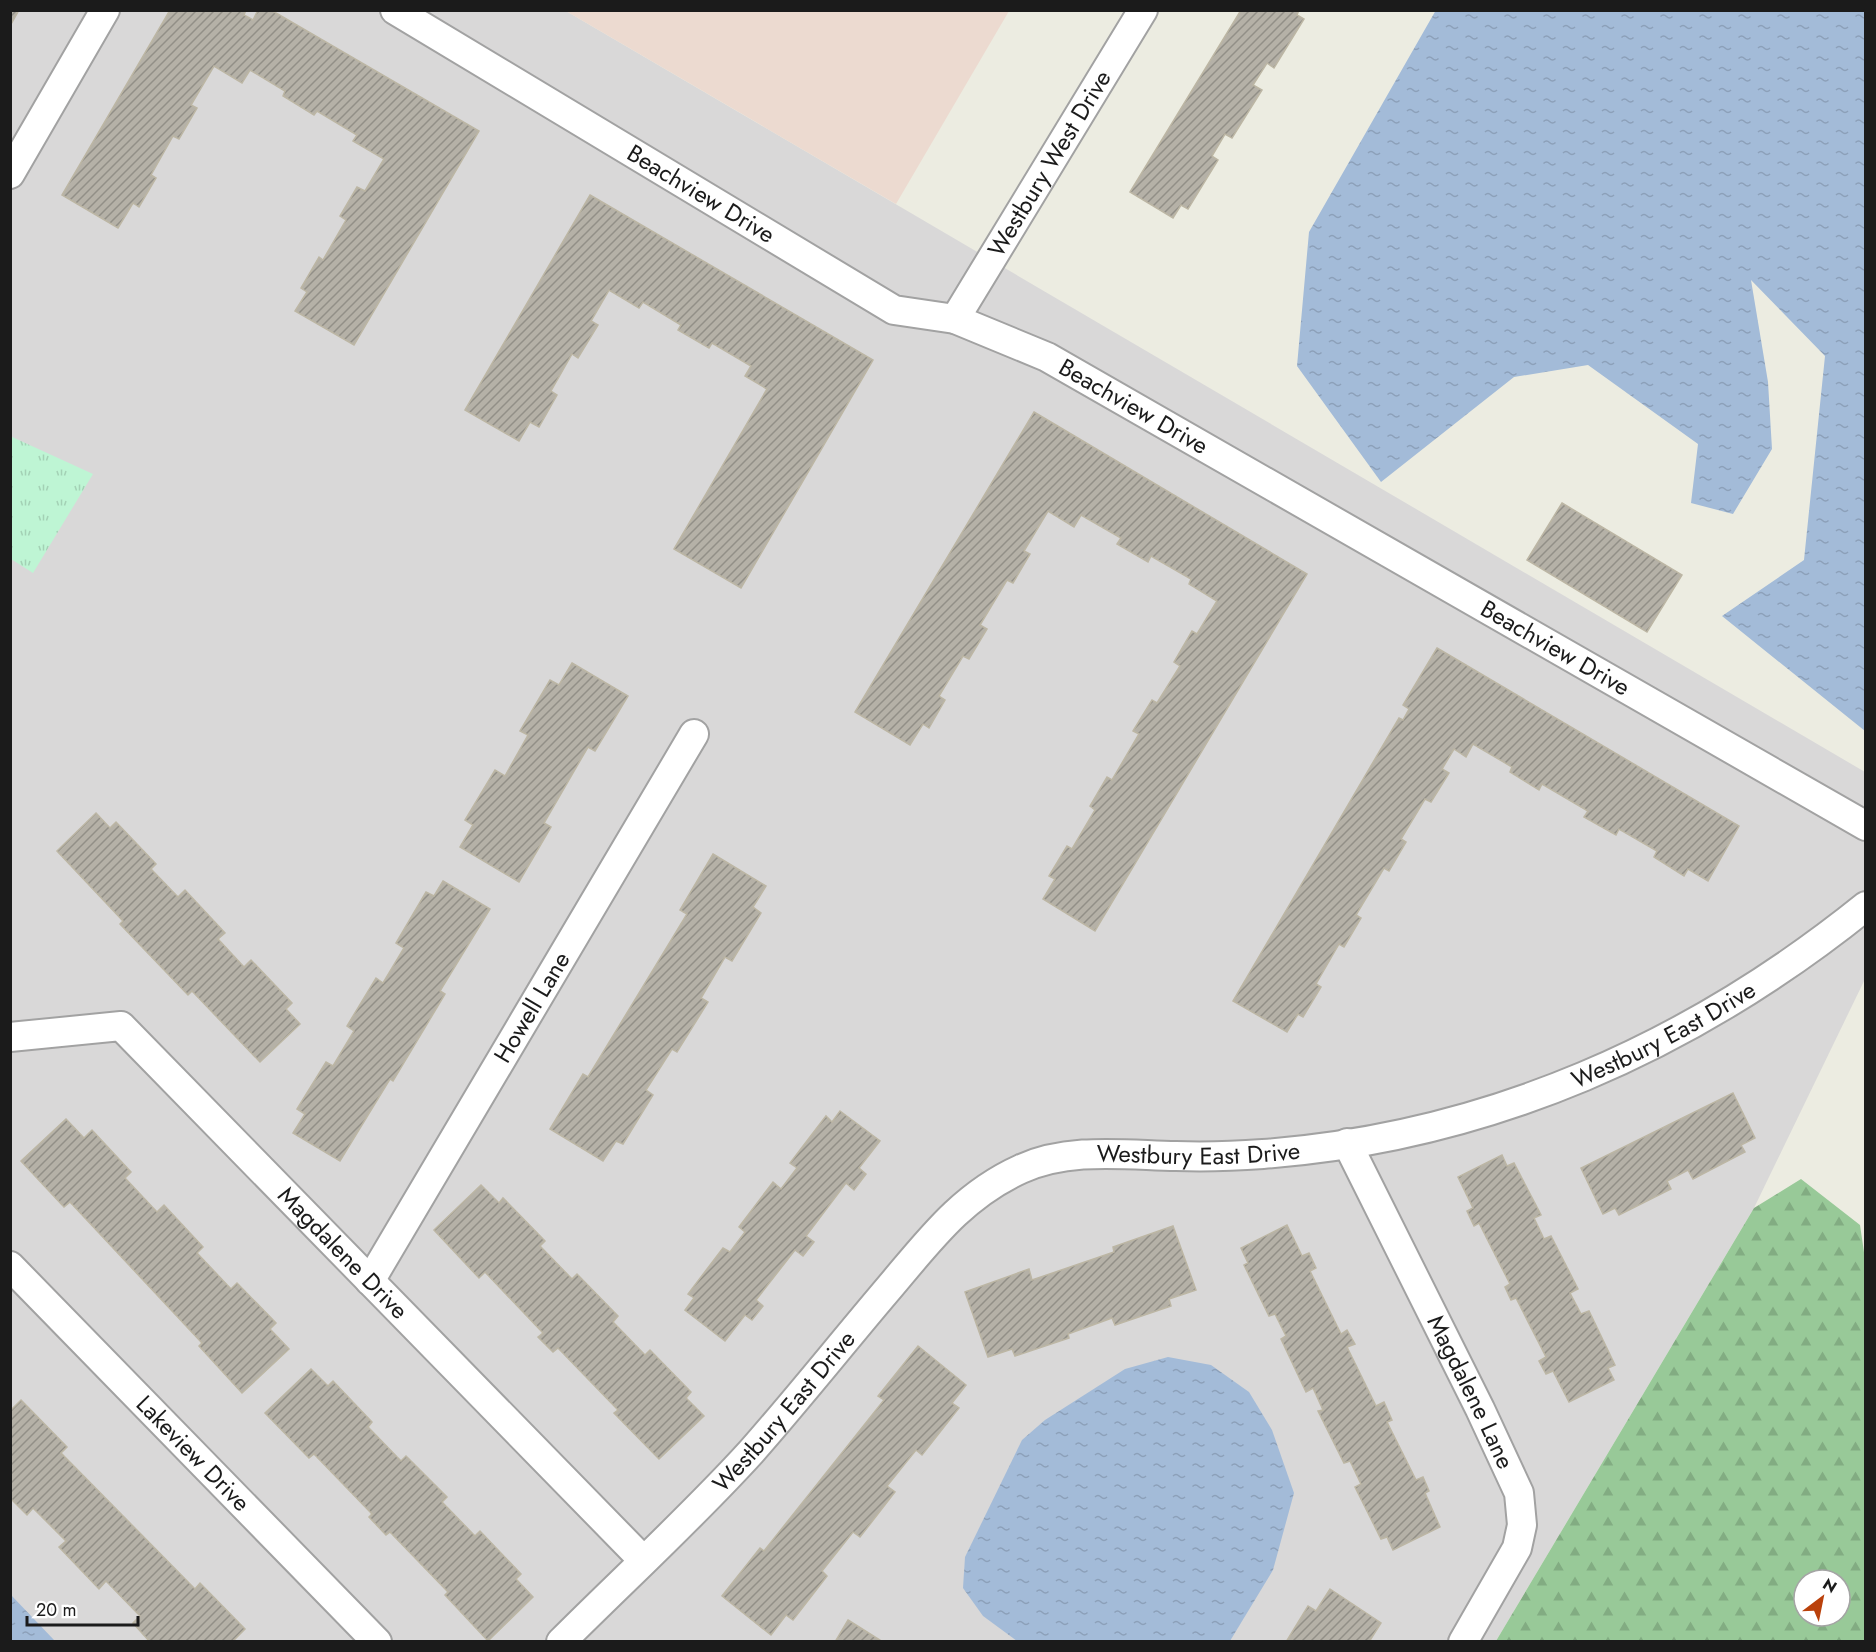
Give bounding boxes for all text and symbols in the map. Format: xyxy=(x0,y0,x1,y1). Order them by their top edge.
street label: Westbury West Drive xyxy=(979,63,1119,263)
street label: Beachview Drive xyxy=(621,135,782,252)
street label: Beachview Drive xyxy=(1052,349,1215,463)
street label: Beachview Drive xyxy=(1474,591,1637,704)
street label: Howell Lane xyxy=(485,945,578,1069)
street label: Westbury East Drive xyxy=(1566,972,1762,1097)
street label: Westbury East Drive xyxy=(1097,1133,1302,1173)
street label: Magdalene Drive xyxy=(270,1178,416,1327)
street label: Magdalene Lane xyxy=(1419,1309,1523,1474)
street label: Westbury East Drive xyxy=(704,1323,863,1500)
street label: Lakeview Drive xyxy=(128,1387,258,1519)
north arrow xyxy=(1792,1568,1852,1628)
text: N xyxy=(1818,1573,1841,1599)
scale bar xyxy=(27,1589,138,1627)
text: 20 m xyxy=(36,1597,76,1623)

